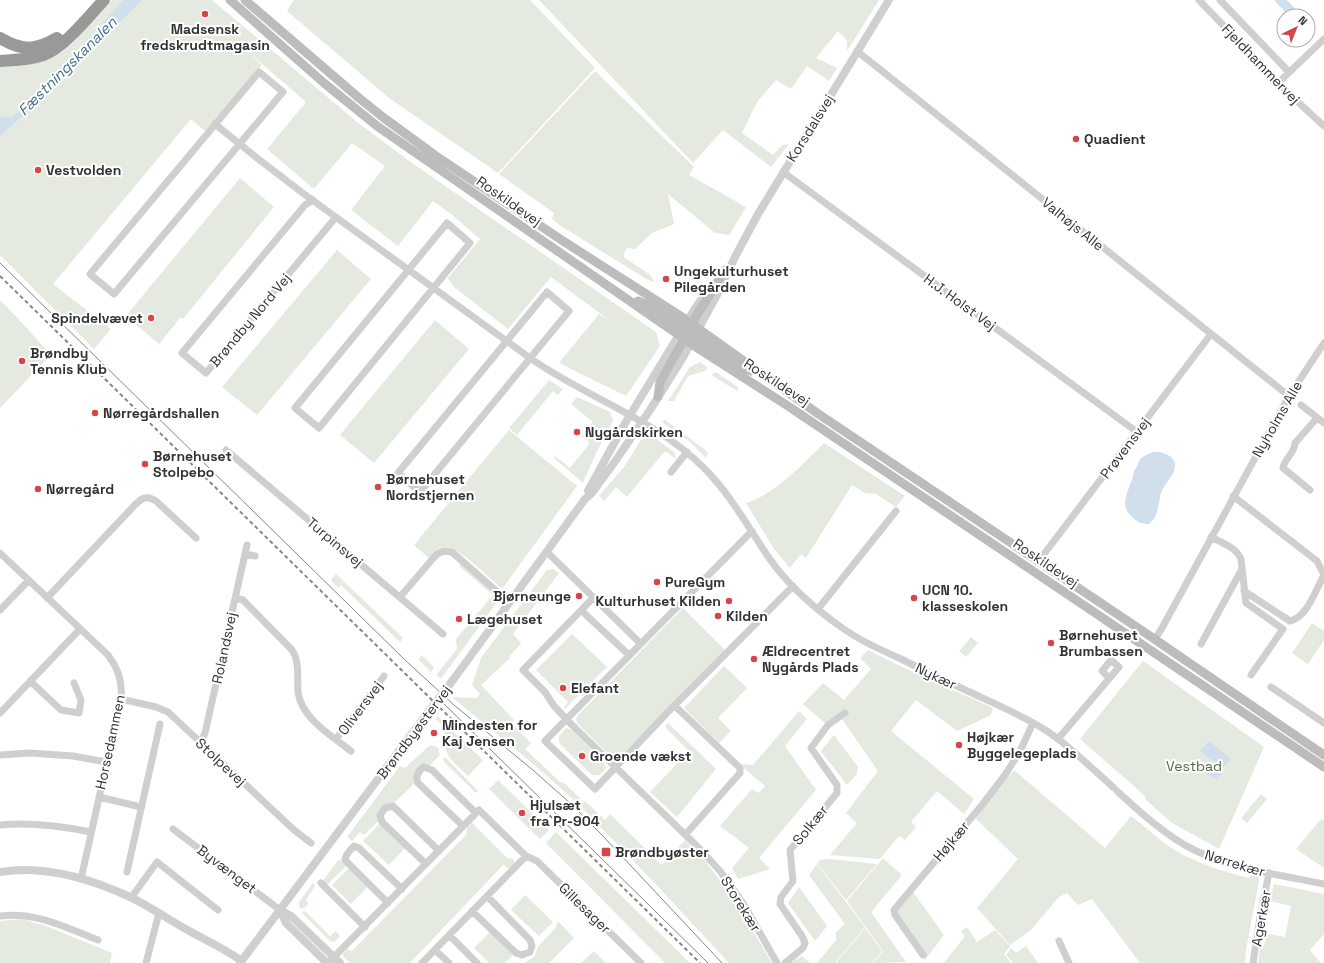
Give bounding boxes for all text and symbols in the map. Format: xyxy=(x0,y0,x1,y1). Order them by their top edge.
north arrow xyxy=(1276,8,1316,48)
marker: Madsensk fredskrudtmagasin xyxy=(200,9,210,19)
water label: Fæstningskanalen xyxy=(14,12,121,119)
text: N xyxy=(1295,13,1310,28)
place label: Madsensk fredskrudtmagasin xyxy=(140,20,270,54)
street label: Fjeldhammervej xyxy=(1218,20,1304,108)
street label: Korsdalsvej xyxy=(782,91,838,165)
place label: Quadient xyxy=(1084,130,1146,148)
marker: Quadient xyxy=(1071,134,1081,144)
place label: Vestvolden xyxy=(46,161,121,179)
marker: Vestvolden xyxy=(33,165,43,175)
street label: Roskildevej xyxy=(473,172,545,230)
street label: Valhøjs Alle xyxy=(1038,193,1108,255)
place label: Ungekulturhuset Pilegården xyxy=(674,262,789,296)
street label: Brøndby Nord Vej xyxy=(205,269,295,371)
street label: H.J. Holst Vej xyxy=(920,270,1000,334)
marker: Ungekulturhuset Pilegården xyxy=(661,274,671,284)
place label: Spindelvævet xyxy=(51,309,143,327)
marker: Spindelvævet xyxy=(146,313,156,323)
place label: Brøndby Tennis Klub xyxy=(30,344,107,378)
street label: Roskildevej xyxy=(741,354,813,410)
marker: Brøndby Tennis Klub xyxy=(17,356,27,366)
street label: Nyholms Alle xyxy=(1248,378,1306,460)
place label: Nørregårdshallen xyxy=(103,404,219,422)
marker: Nørregårdshallen xyxy=(90,408,100,418)
street label: Prøvensvej xyxy=(1096,414,1154,482)
place label: Nygårdskirken xyxy=(585,423,683,441)
marker: Nygårdskirken xyxy=(572,427,582,437)
place label: Børnehuset Stolpebo xyxy=(153,447,232,481)
marker: Børnehuset Stolpebo xyxy=(140,459,150,469)
place label: Børnehuset Nordstjernen xyxy=(386,470,474,504)
place label: Nørregård xyxy=(46,480,114,498)
marker: Børnehuset Nordstjernen xyxy=(373,482,383,492)
marker: Nørregård xyxy=(33,484,43,494)
street label: Turpinsvej xyxy=(303,513,367,571)
street label: Roskildevej xyxy=(1010,534,1082,592)
place label: PureGym xyxy=(665,573,725,591)
marker: PureGym xyxy=(652,577,662,587)
place label: UCN 10. klasseskolen xyxy=(922,581,1008,615)
place label: Bjørneunge xyxy=(493,587,571,605)
marker: Bjørneunge xyxy=(574,591,584,601)
place label: Kulturhuset Kilden xyxy=(595,592,721,610)
marker: UCN 10. klasseskolen xyxy=(909,593,919,603)
marker: Kulturhuset Kilden xyxy=(724,596,734,606)
place label: Kilden xyxy=(726,607,768,625)
place label: Lægehuset xyxy=(467,610,543,628)
street label: Rolandsvej xyxy=(208,611,240,685)
marker: Kilden xyxy=(713,611,723,621)
marker: Lægehuset xyxy=(454,614,464,624)
place label: Børnehuset Brumbassen xyxy=(1059,626,1143,660)
marker: Børnehuset Brumbassen xyxy=(1046,638,1056,648)
place label: Ældrecentret Nygårds Plads xyxy=(762,642,859,676)
marker: Ældrecentret Nygårds Plads xyxy=(749,654,759,664)
street label: Nykær xyxy=(912,659,960,693)
street label: Oliversvej xyxy=(334,677,386,739)
place label: Elefant xyxy=(571,679,619,697)
street label: Brøndbyøstervej xyxy=(373,682,455,782)
marker: Elefant xyxy=(558,683,568,693)
street label: Horsedammen xyxy=(91,693,129,791)
place label: Mindesten for Kaj Jensen xyxy=(442,716,538,750)
marker: Mindesten for Kaj Jensen xyxy=(429,728,439,738)
place label: Højkær Byggelegeplads xyxy=(967,728,1077,762)
street label: Stolpevej xyxy=(192,734,250,790)
marker: Højkær Byggelegeplads xyxy=(954,740,964,750)
place label: Groende vækst xyxy=(590,747,691,765)
marker: Groende vækst xyxy=(577,751,587,761)
park label: Vestbad xyxy=(1166,757,1222,775)
place label: Hjulsæt fra Pr-904 xyxy=(530,796,600,830)
street label: Solkær xyxy=(788,801,832,849)
marker: Hjulsæt fra Pr-904 xyxy=(517,808,527,818)
street label: Højkær xyxy=(929,817,973,865)
street label: Byvænget xyxy=(194,841,260,897)
place label: Brøndbyøster xyxy=(615,843,709,861)
street label: Nørrekær xyxy=(1203,845,1267,881)
marker: Brøndbyøster xyxy=(600,846,612,858)
street label: Storekær xyxy=(717,873,765,935)
street label: Gillesager xyxy=(555,879,615,937)
street label: Agerkær xyxy=(1247,888,1275,948)

